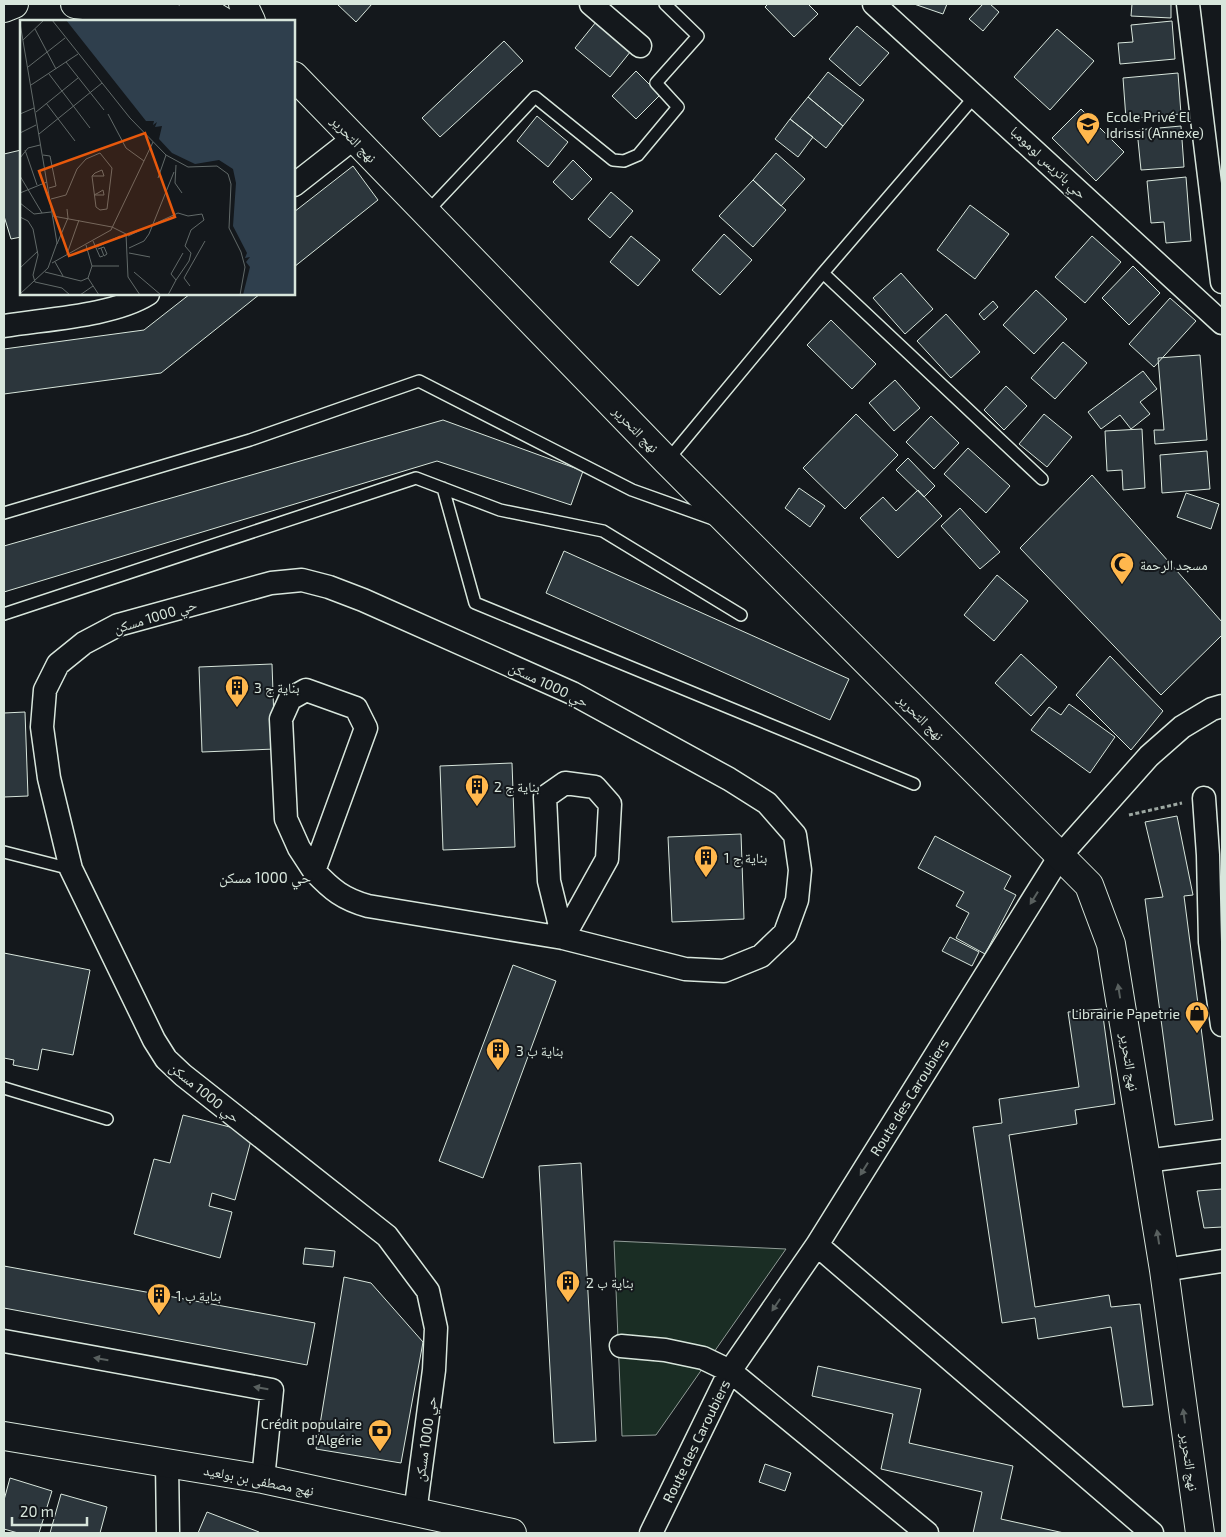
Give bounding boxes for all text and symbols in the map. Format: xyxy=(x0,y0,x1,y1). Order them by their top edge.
inset map xyxy=(20,20,295,295)
place label: Ecole Privé El Idrissi (Annexe) xyxy=(1106,108,1204,141)
street label: نهج التحرير xyxy=(325,111,381,167)
school or university icon: Ecole Privé El Idrissi (Annexe) xyxy=(1075,111,1101,145)
street label: حي باتريس لومومبا xyxy=(1005,122,1091,204)
street label: نهج التحرير xyxy=(607,401,663,457)
mosque icon: مسجد الرحمة xyxy=(1109,551,1135,585)
place label: مسجد الرحمة xyxy=(1140,556,1208,574)
street label: حي 1000 مسكن xyxy=(111,595,200,640)
street label: حي 1000 مسكن xyxy=(505,658,592,713)
building icon: بناية ج 3 xyxy=(224,674,250,708)
place label: بناية ج 3 xyxy=(254,679,300,698)
street label: نهج التحرير xyxy=(892,690,948,745)
building icon: بناية ج 2 xyxy=(464,773,490,807)
place label: بناية ج 2 xyxy=(494,778,540,797)
building icon: بناية ج 1 xyxy=(693,844,719,878)
place label: بناية ج 1 xyxy=(724,849,767,868)
district label: حي 1000 مسكن xyxy=(219,868,312,890)
one-way arrow xyxy=(1030,891,1039,904)
one-way arrow xyxy=(1114,982,1122,998)
shop icon: Librairie Papetrie xyxy=(1184,1000,1210,1034)
place label: Librairie Papetrie xyxy=(1071,1005,1180,1022)
street label: نهج التحرير xyxy=(1115,1031,1143,1093)
street label: Route des Caroubiers xyxy=(866,1035,952,1159)
building icon: بناية ب 3 xyxy=(485,1037,511,1071)
place label: بناية ب 3 xyxy=(516,1042,564,1059)
street label: حي 1000 مسكن xyxy=(164,1058,244,1128)
one-way arrow xyxy=(860,1162,869,1175)
one-way arrow xyxy=(1154,1229,1162,1245)
building icon: بناية ب 2 xyxy=(555,1269,581,1303)
place label: بناية ب 2 xyxy=(586,1274,634,1291)
building icon: بناية ب 1 xyxy=(146,1282,172,1316)
place label: بناية ب 1 xyxy=(176,1287,221,1304)
one-way arrow xyxy=(771,1298,781,1312)
one-way arrow xyxy=(92,1354,108,1362)
street label: Route des Caroubiers xyxy=(659,1377,733,1505)
one-way arrow xyxy=(252,1383,268,1391)
street label: حي 1000 مسكن xyxy=(411,1395,443,1483)
one-way arrow xyxy=(1179,1407,1187,1423)
place label: Crédit populaire d'Algérie xyxy=(261,1415,362,1448)
bank icon: Crédit populaire d'Algérie xyxy=(367,1418,393,1452)
street label: نهج التحرير xyxy=(1175,1431,1203,1493)
street label: نهج مصطفى بن بولعيد xyxy=(202,1461,316,1501)
scale bar xyxy=(12,1494,88,1526)
text: 20 m xyxy=(20,1502,54,1520)

